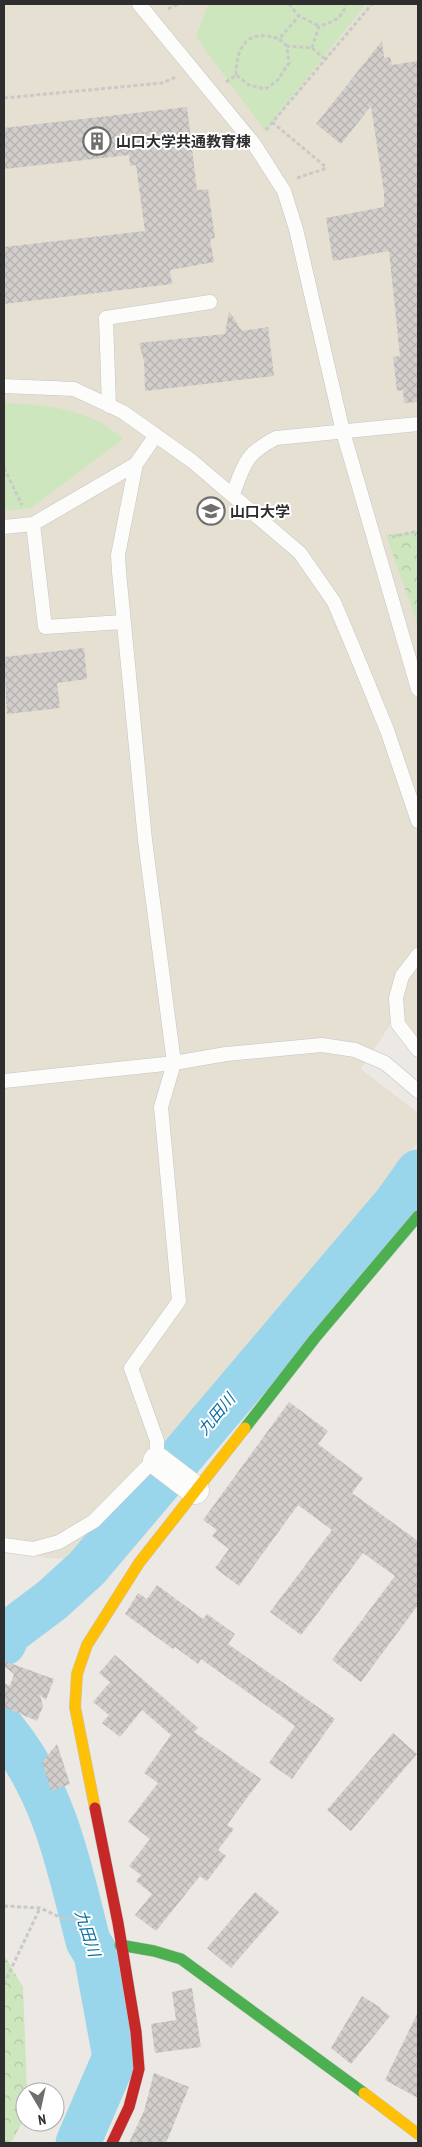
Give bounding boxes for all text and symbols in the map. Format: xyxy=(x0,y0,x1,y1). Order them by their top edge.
building icon: 山口大学共通教育棟 xyxy=(82,126,112,156)
place label: 山口大学共通教育棟 xyxy=(116,132,251,151)
school or university icon: 山口大学 xyxy=(196,496,226,526)
place label: 山口大学 xyxy=(230,502,290,521)
water label: 九田川 xyxy=(193,1388,240,1439)
water label: 九田川 xyxy=(71,1907,106,1961)
north arrow xyxy=(15,2082,65,2132)
text: N xyxy=(37,2110,47,2129)

